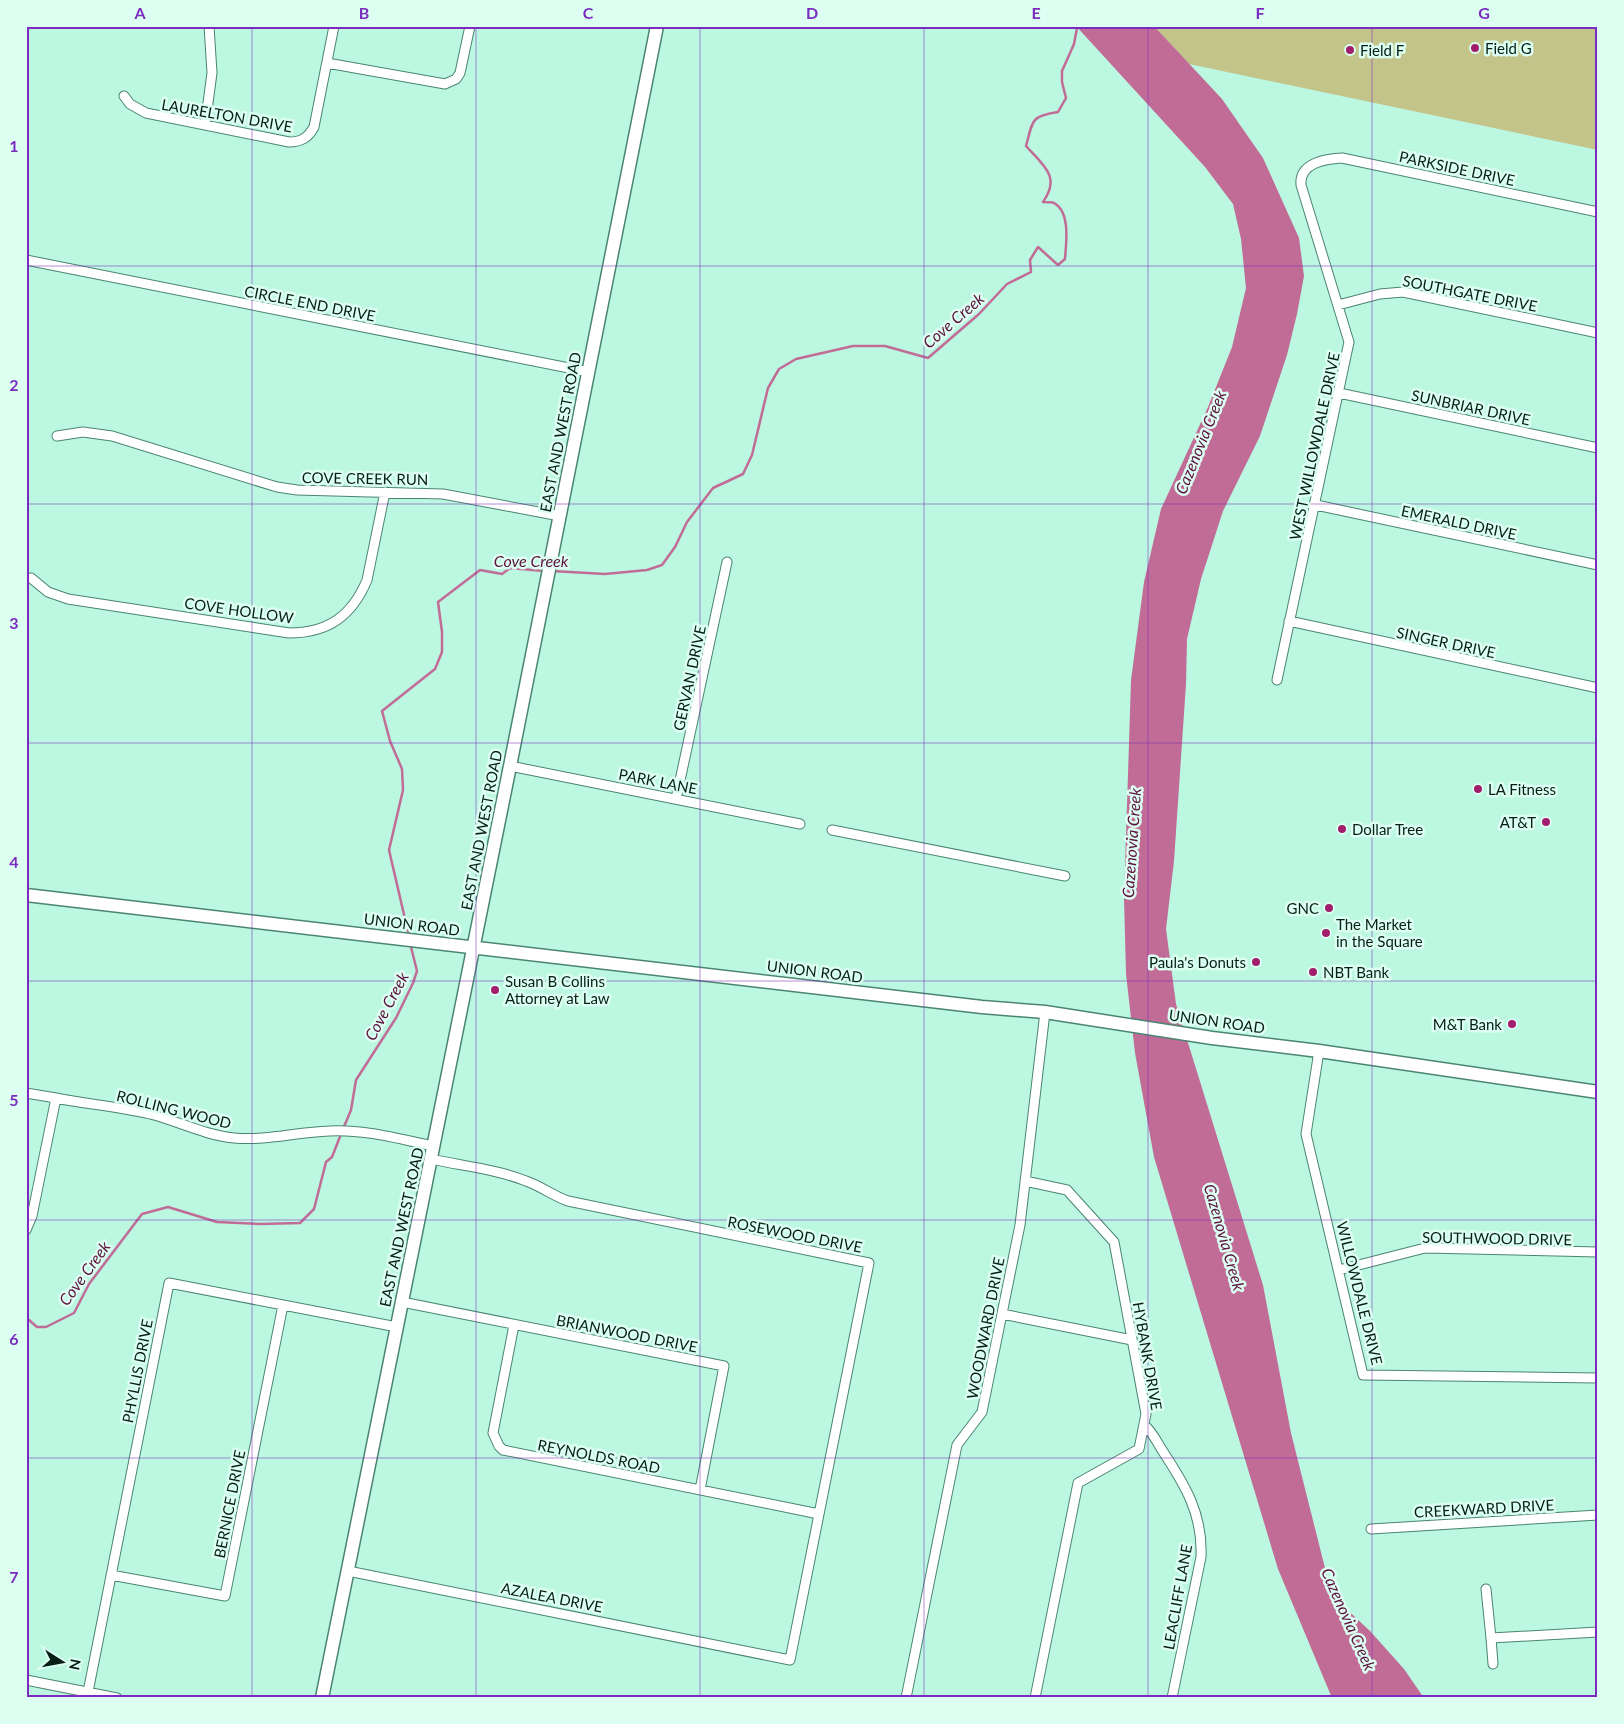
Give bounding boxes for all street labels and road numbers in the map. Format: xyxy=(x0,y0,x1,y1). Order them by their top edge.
street label: LAURELTON DRIVE xyxy=(160,95,294,135)
street label: PARKSIDE DRIVE xyxy=(1398,147,1516,189)
street label: SOUTHGATE DRIVE xyxy=(1401,271,1539,315)
street label: CIRCLE END DRIVE xyxy=(243,281,377,325)
street label: WEST WILLOWDALE DRIVE xyxy=(1285,350,1343,542)
street label: EAST AND WEST ROAD xyxy=(536,351,584,513)
street label: SUNBRIAR DRIVE xyxy=(1410,386,1532,428)
street label: COVE CREEK RUN xyxy=(302,468,428,488)
street label: EMERALD DRIVE xyxy=(1400,501,1518,543)
street label: COVE HOLLOW xyxy=(183,593,295,627)
street label: SINGER DRIVE xyxy=(1395,623,1497,661)
street label: GERVAN DRIVE xyxy=(669,624,709,732)
street label: EAST AND WEST ROAD xyxy=(457,749,505,911)
street label: PARK LANE xyxy=(617,765,699,797)
street label: UNION ROAD xyxy=(363,909,461,939)
street label: UNION ROAD xyxy=(766,956,864,986)
street label: UNION ROAD xyxy=(1168,1005,1266,1037)
street label: ROLLING WOOD xyxy=(115,1086,233,1132)
street label: EAST AND WEST ROAD xyxy=(375,1146,427,1308)
street label: ROSEWOOD DRIVE xyxy=(726,1212,864,1256)
street label: WILLOWDALE DRIVE xyxy=(1333,1219,1387,1367)
street label: SOUTHWOOD DRIVE xyxy=(1422,1228,1572,1248)
street label: WOODWARD DRIVE xyxy=(962,1256,1008,1400)
street label: HYBANK DRIVE xyxy=(1130,1300,1166,1412)
street label: BRIANWOOD DRIVE xyxy=(555,1310,699,1356)
street label: PHYLLIS DRIVE xyxy=(118,1318,156,1424)
street label: REYNOLDS ROAD xyxy=(536,1435,662,1477)
street label: BERNICE DRIVE xyxy=(210,1448,248,1560)
street label: CREEKWARD DRIVE xyxy=(1414,1495,1554,1521)
street label: LEACLIFF LANE xyxy=(1159,1543,1195,1651)
street label: AZALEA DRIVE xyxy=(500,1578,604,1616)

